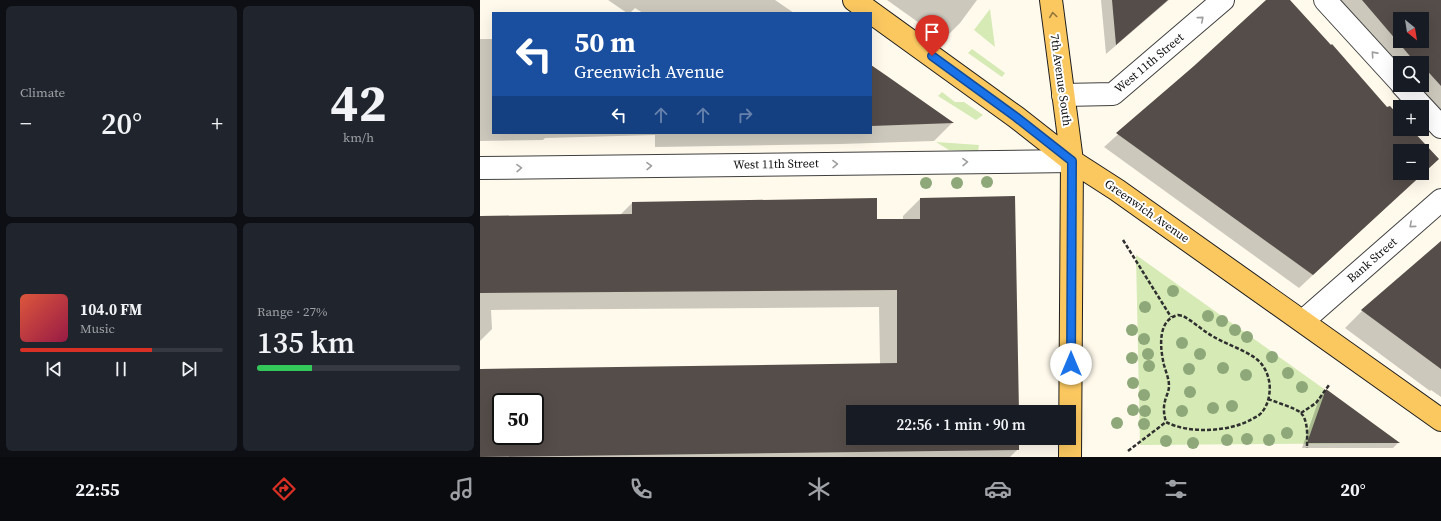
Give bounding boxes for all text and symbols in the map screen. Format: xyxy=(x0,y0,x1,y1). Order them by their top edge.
one-way arrow xyxy=(1049,12,1058,18)
north arrow xyxy=(1393,12,1429,48)
map controls xyxy=(1393,12,1429,180)
pin xyxy=(915,15,949,56)
one-way arrow xyxy=(1196,17,1203,24)
icon: arrive xyxy=(921,21,943,43)
text: 50 m xyxy=(574,23,636,61)
icon: left xyxy=(508,28,560,80)
street label: West 11th Street xyxy=(1111,29,1187,97)
street label: 7th Avenue South xyxy=(1047,33,1075,127)
one-way arrow xyxy=(1371,51,1378,59)
button: search xyxy=(1393,56,1429,92)
text: Greenwich Avenue xyxy=(574,59,724,84)
text: 42 xyxy=(330,67,387,138)
text: Climate xyxy=(20,84,65,101)
button: + xyxy=(1393,100,1429,136)
text: 20° xyxy=(101,103,142,144)
icon: left xyxy=(608,104,630,126)
icon: ahead xyxy=(650,104,672,126)
icon: ahead xyxy=(692,104,714,126)
icon: right xyxy=(734,104,756,126)
text: − xyxy=(20,108,32,138)
text: + xyxy=(211,108,223,138)
text: km/h xyxy=(343,129,374,146)
button: − xyxy=(1393,144,1429,180)
street label: West 11th Street xyxy=(733,155,819,173)
one-way arrow xyxy=(962,158,968,166)
one-way arrow xyxy=(832,160,838,168)
one-way arrow xyxy=(646,162,652,170)
one-way arrow xyxy=(516,164,522,172)
street label: Greenwich Avenue xyxy=(1101,176,1193,246)
one-way arrow xyxy=(1409,221,1416,228)
street label: Bank Street xyxy=(1344,234,1400,286)
text: 104.0 FM xyxy=(80,299,142,320)
text: Range · 27% xyxy=(257,303,328,320)
text: Music xyxy=(80,320,115,337)
text: 135 km xyxy=(257,322,355,363)
position arrow xyxy=(1050,343,1092,385)
icon: previous xyxy=(43,358,65,380)
icon: pause xyxy=(110,358,132,380)
icon: next xyxy=(178,358,200,380)
speed limit sign: 50 xyxy=(492,393,544,445)
text: 22:56 · 1 min · 90 m xyxy=(896,414,1026,435)
icon: directions xyxy=(270,475,298,503)
icon: music xyxy=(448,475,476,503)
icon: phone xyxy=(627,475,655,503)
icon: climate xyxy=(805,475,833,503)
icon: car xyxy=(984,475,1012,503)
icon: filters xyxy=(1162,475,1190,503)
text: 22:55 xyxy=(75,477,120,502)
text: 20° xyxy=(1340,477,1366,502)

